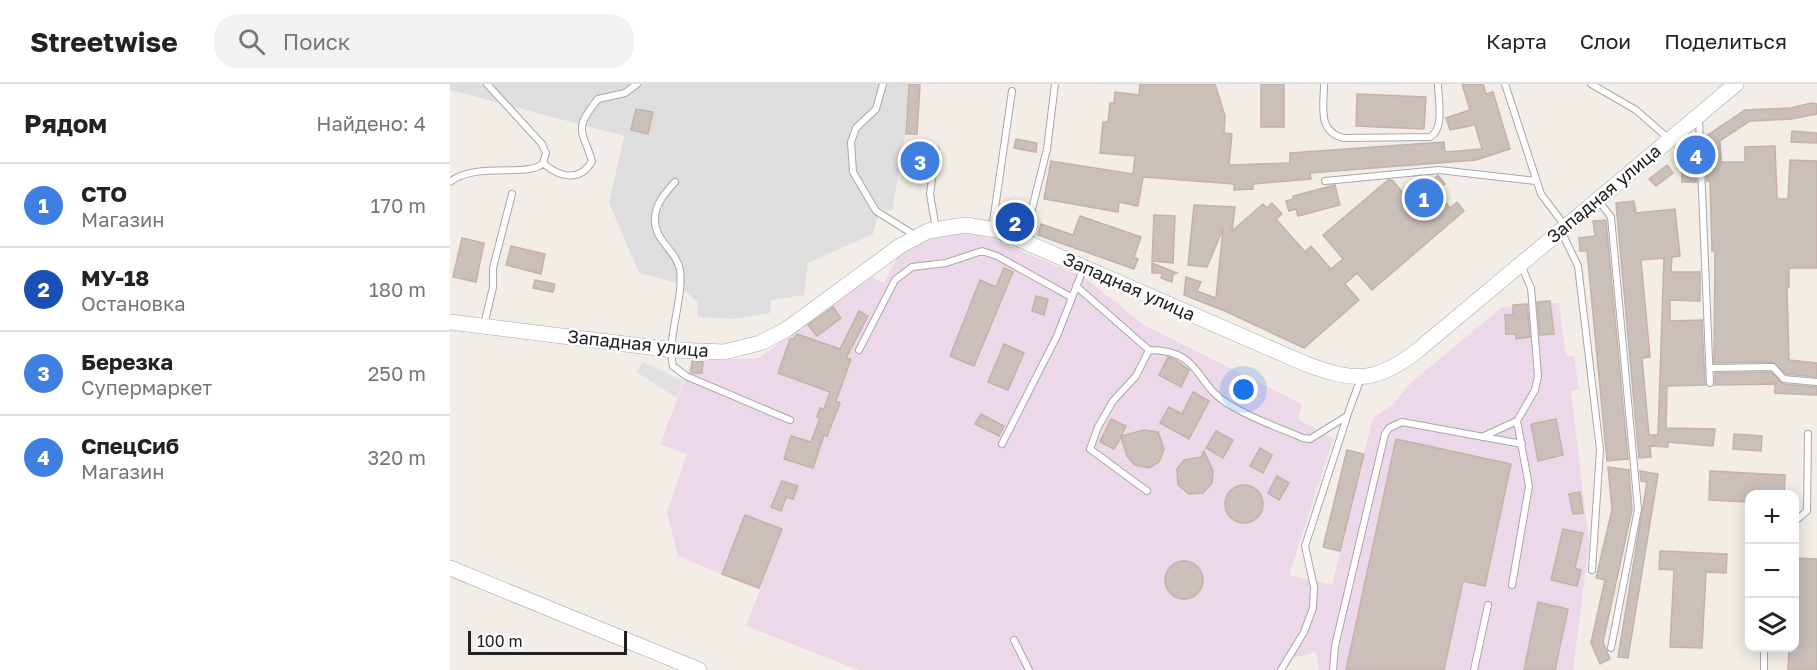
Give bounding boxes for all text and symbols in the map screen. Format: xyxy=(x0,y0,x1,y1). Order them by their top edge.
search box xyxy=(214,14,634,68)
text: Streetwise xyxy=(30,25,178,58)
icon: search xyxy=(235,25,268,58)
text: Поиск xyxy=(283,28,350,55)
text: Карта xyxy=(1486,28,1547,54)
text: Слои xyxy=(1580,28,1631,54)
text: Поделиться xyxy=(1664,28,1787,54)
text: Рядом xyxy=(24,108,107,139)
text: Найдено: 4 xyxy=(316,111,426,135)
pin: 4 xyxy=(1676,132,1716,178)
pin: 3 xyxy=(900,138,940,184)
street label: Западная улица xyxy=(1542,139,1665,247)
pin: 1 xyxy=(1404,176,1444,220)
text: СТО xyxy=(81,180,127,207)
text: 1 xyxy=(38,193,49,217)
text: 170 m xyxy=(371,193,426,217)
pin: 2 xyxy=(996,200,1034,244)
text: Магазин xyxy=(81,207,165,231)
street label: Западная улица xyxy=(1060,247,1199,325)
text: МУ-18 xyxy=(81,264,149,291)
text: 2 xyxy=(37,277,50,301)
text: 180 m xyxy=(369,277,426,301)
text: Остановка xyxy=(81,291,186,315)
street label: Западная улица xyxy=(566,325,710,361)
text: Березка xyxy=(81,348,173,375)
text: 3 xyxy=(37,361,50,385)
text: 250 m xyxy=(368,361,426,385)
text: Супермаркет xyxy=(81,375,212,399)
your location xyxy=(1229,375,1258,404)
text: СпецСиб xyxy=(81,432,179,459)
text: 4 xyxy=(37,445,50,469)
text: 320 m xyxy=(368,445,426,469)
text: Магазин xyxy=(81,459,165,483)
map controls xyxy=(1745,490,1799,652)
button: + xyxy=(1745,490,1799,544)
button: − xyxy=(1745,544,1799,598)
button: layers xyxy=(1745,598,1799,652)
scale bar xyxy=(468,628,627,656)
text: 100 m xyxy=(477,631,523,651)

